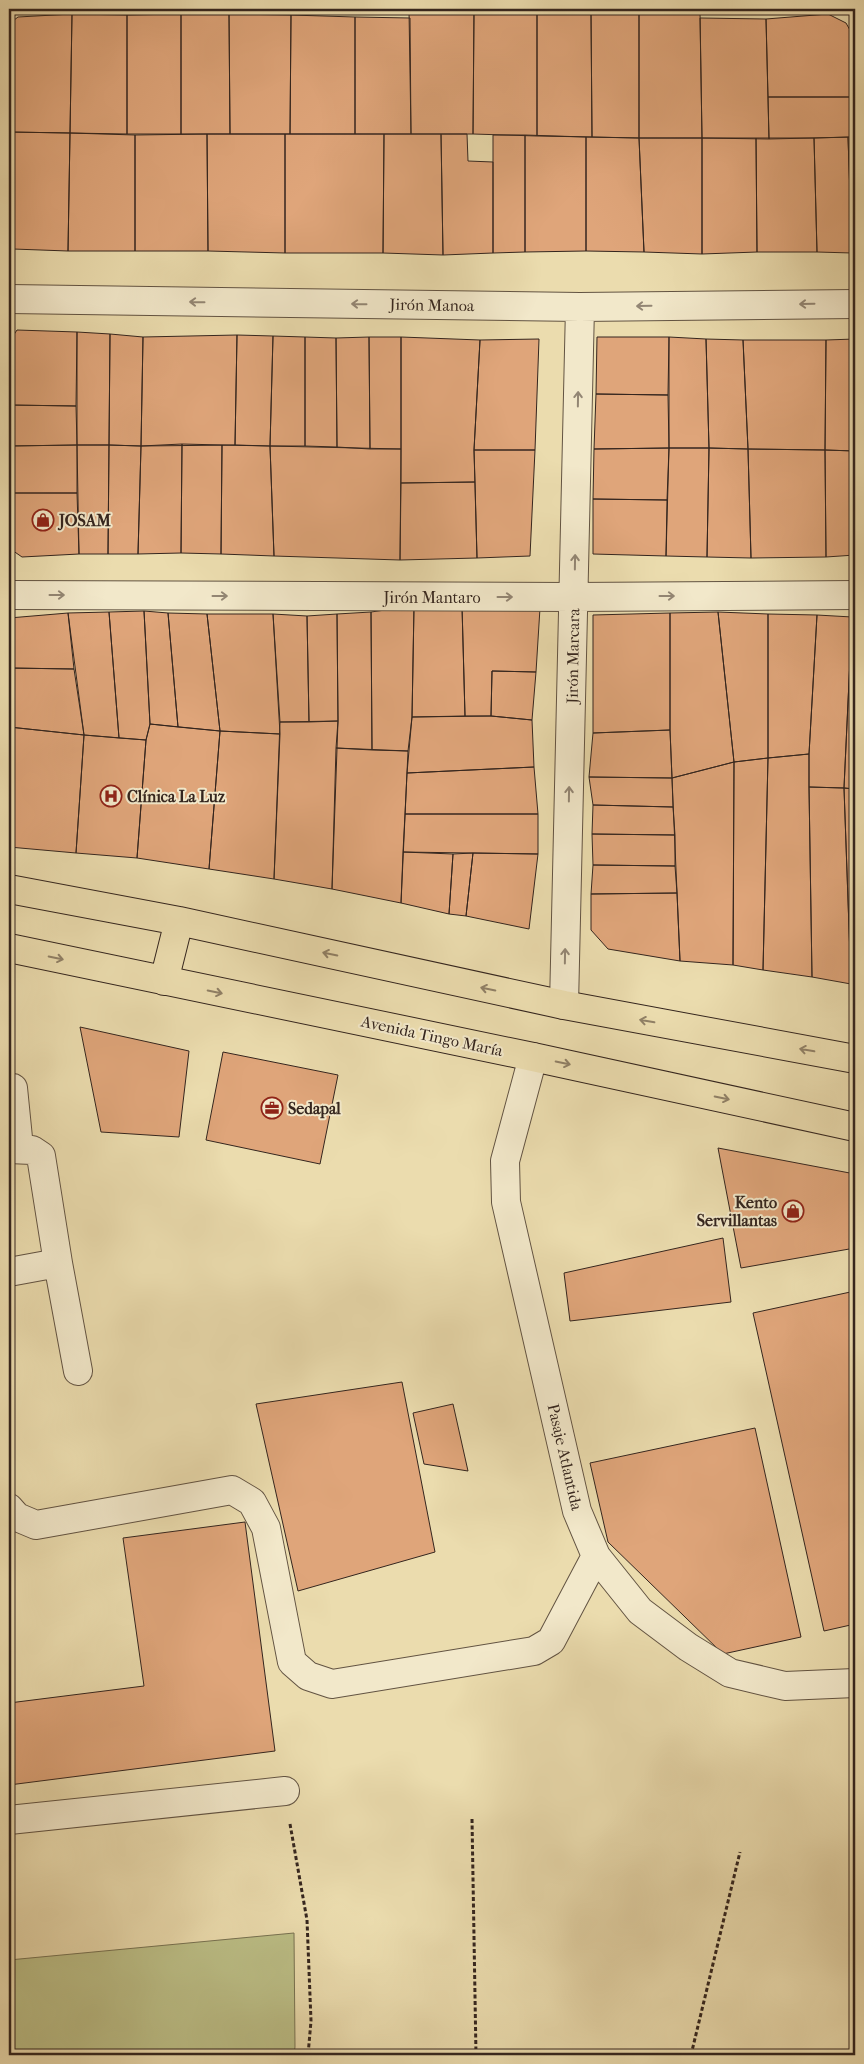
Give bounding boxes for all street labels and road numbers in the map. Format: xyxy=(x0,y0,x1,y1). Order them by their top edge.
street label: Jirón Manoa xyxy=(387,295,475,315)
street label: Jirón Mantaro xyxy=(381,588,481,607)
street label: Jirón Marcara xyxy=(563,608,583,706)
street label: Avenida Tingo María xyxy=(358,1011,505,1060)
street label: Pasaje Atlantida xyxy=(543,1402,587,1513)

